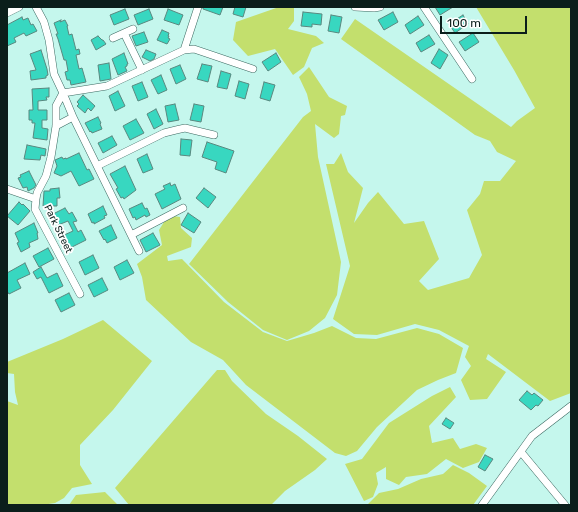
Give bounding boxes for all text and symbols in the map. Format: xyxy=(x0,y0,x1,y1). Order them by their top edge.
scale bar xyxy=(442,8,529,34)
text: 100 m xyxy=(447,16,481,30)
street label: Park Street xyxy=(41,203,75,255)

